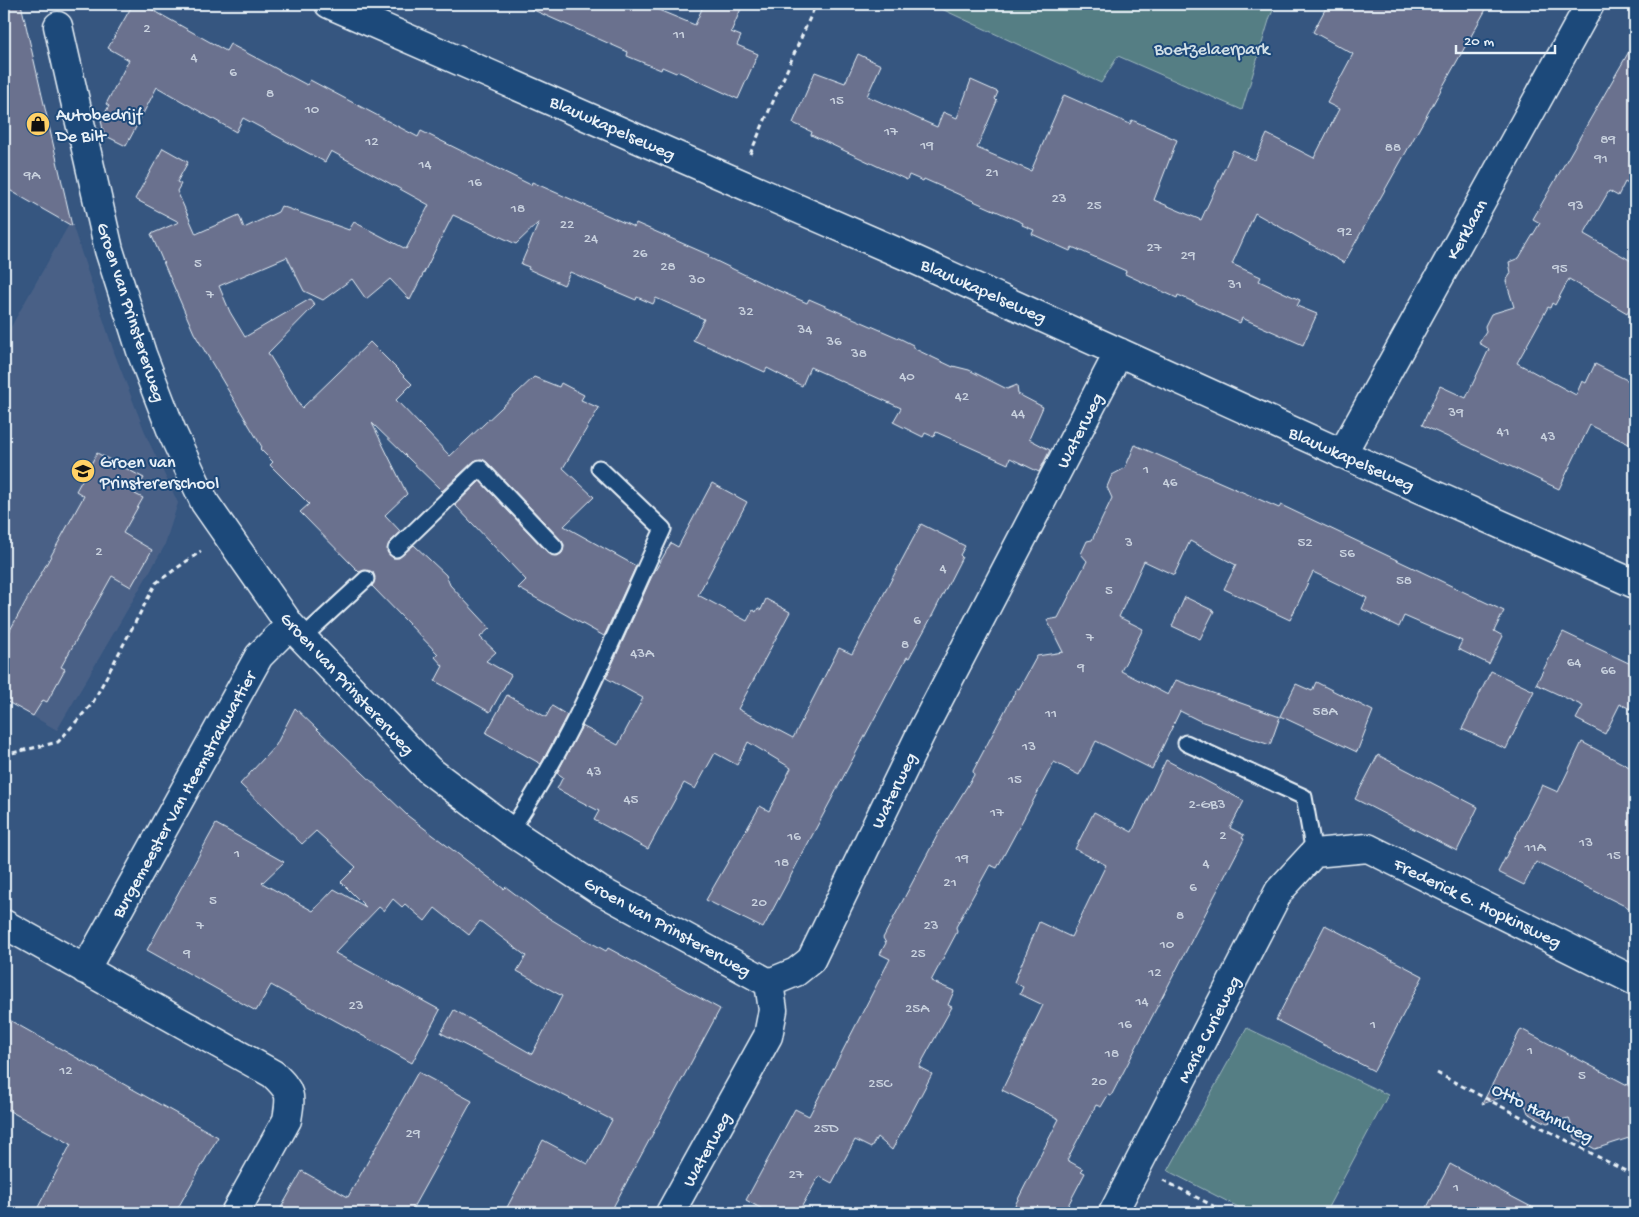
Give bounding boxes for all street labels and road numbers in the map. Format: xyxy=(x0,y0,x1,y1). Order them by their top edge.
street label: Blauwkapelseweg xyxy=(545,92,678,166)
street label: Kerklaan xyxy=(1443,196,1494,264)
street label: Groen van Prinstererweg xyxy=(91,220,169,405)
street label: Blauwkapelseweg xyxy=(916,255,1049,329)
street label: Waterweg xyxy=(1053,390,1109,472)
street label: Blauwkapelseweg xyxy=(1284,423,1417,497)
street label: Groen van Prinstererweg xyxy=(275,609,418,760)
street label: Burgemeester Van Heemstrakwartier xyxy=(108,667,263,923)
street label: Waterweg xyxy=(868,750,923,832)
street label: Frederick G. Hopkinsweg xyxy=(1389,854,1564,954)
street label: Groen van Prinstererweg xyxy=(580,874,754,983)
street label: Marie Curieweg xyxy=(1174,973,1246,1087)
street label: Otto Hahnweg xyxy=(1488,1080,1596,1149)
street label: Waterweg xyxy=(679,1109,737,1191)

